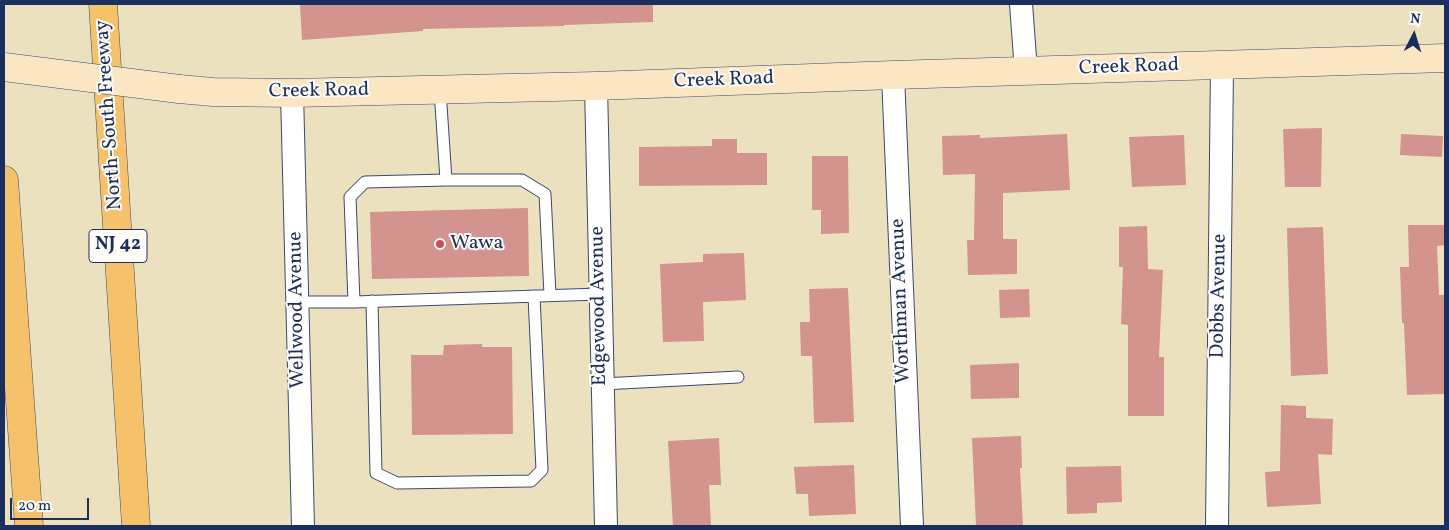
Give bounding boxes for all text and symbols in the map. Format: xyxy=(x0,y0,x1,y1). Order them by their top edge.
north arrow xyxy=(1389,10,1439,60)
text: N xyxy=(1409,10,1421,29)
street label: North-South Freeway xyxy=(91,19,129,211)
street label: Creek Road xyxy=(1078,54,1180,82)
street label: Creek Road xyxy=(673,67,775,95)
street label: Creek Road xyxy=(269,79,369,105)
street label: Worthman Avenue xyxy=(887,218,917,384)
street label: Edgewood Avenue xyxy=(587,226,613,386)
road number: NJ 42 xyxy=(89,230,147,262)
street label: Wellwood Avenue xyxy=(285,231,311,389)
place label: Wawa xyxy=(450,232,503,256)
street label: Dobbs Avenue xyxy=(1207,233,1233,359)
marker: Wawa xyxy=(434,238,446,250)
scale bar xyxy=(12,488,91,520)
text: 20 m xyxy=(18,496,51,517)

